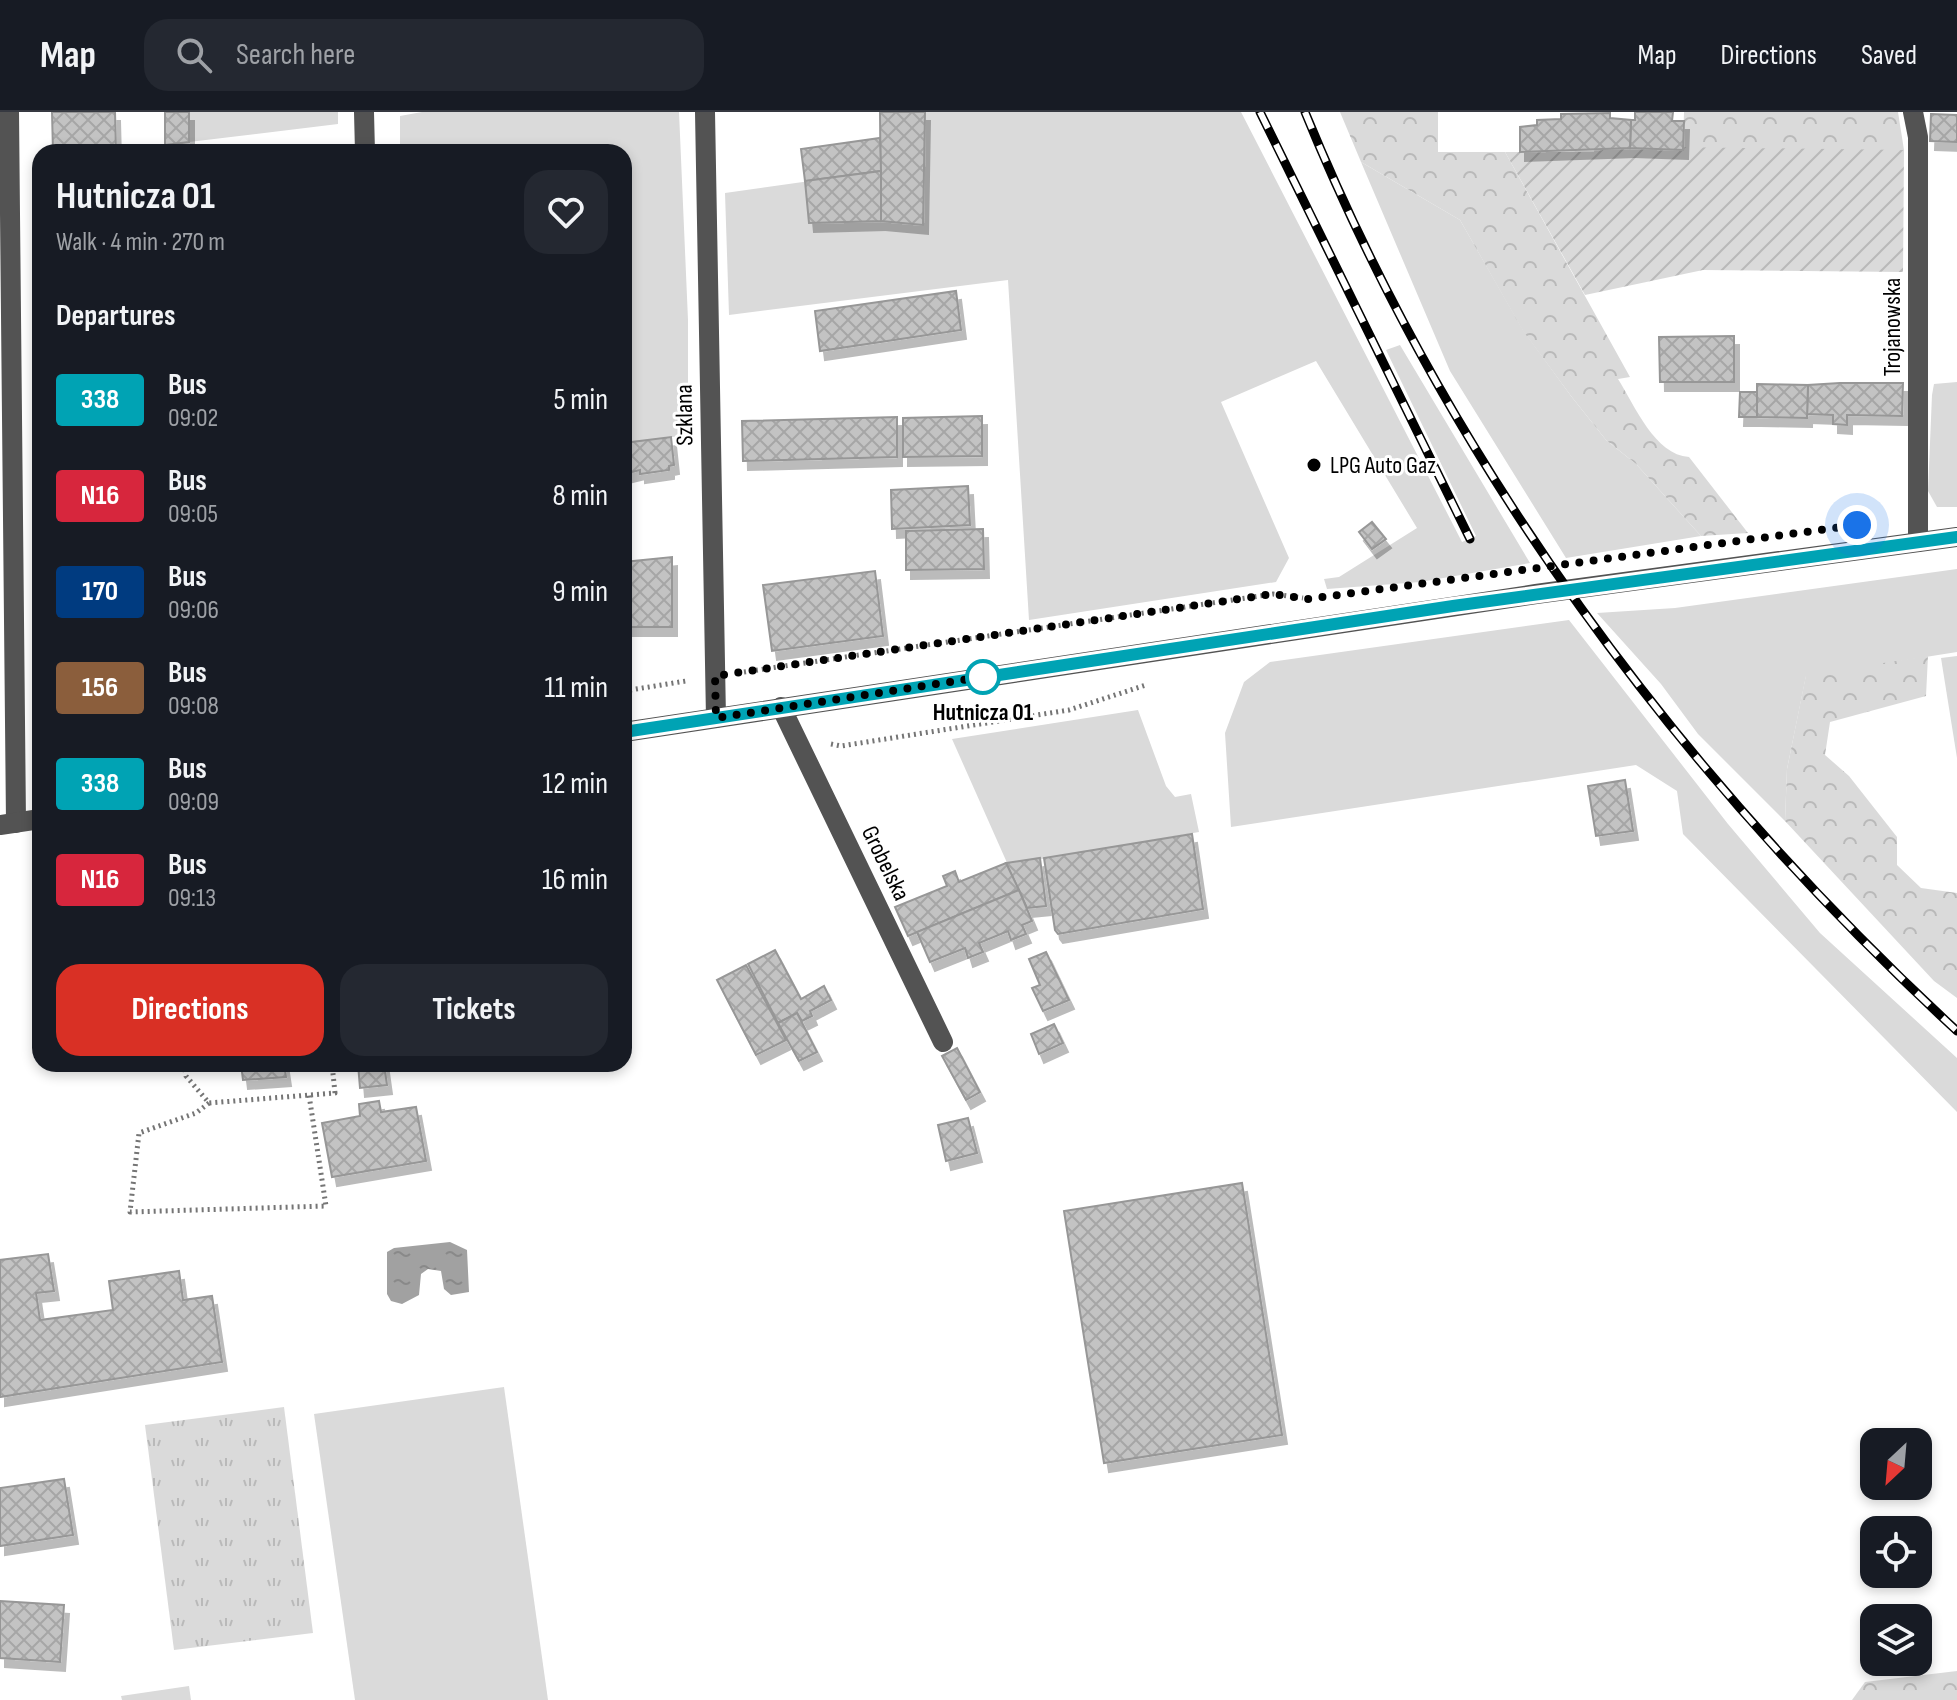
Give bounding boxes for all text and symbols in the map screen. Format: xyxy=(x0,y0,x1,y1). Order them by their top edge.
search box xyxy=(144,19,704,91)
text: Map xyxy=(40,33,96,78)
icon: search xyxy=(172,33,216,77)
text: Search here xyxy=(236,37,355,73)
text: Map xyxy=(1638,39,1677,72)
text: Directions xyxy=(1721,39,1817,72)
text: Saved xyxy=(1861,39,1917,72)
button: heart xyxy=(524,170,608,254)
text: Hutnicza 01 xyxy=(56,174,215,219)
text: Walk · 4 min · 270 m xyxy=(56,227,225,258)
street label: Trojanowska xyxy=(1878,278,1907,376)
text: Departures xyxy=(56,298,176,334)
text: Bus xyxy=(168,367,207,403)
text: 5 min xyxy=(554,382,608,418)
text: 338 xyxy=(81,383,119,416)
street label: Szklana xyxy=(669,384,700,446)
text: 09:02 xyxy=(168,403,218,434)
place label: LPG Auto Gaz xyxy=(1330,451,1436,480)
marker: LPG Auto Gaz xyxy=(1305,456,1323,474)
text: Bus xyxy=(168,463,207,499)
text: 8 min xyxy=(552,478,608,514)
text: N16 xyxy=(80,479,120,512)
text: 09:05 xyxy=(168,499,218,530)
your location xyxy=(1837,505,1877,545)
text: Bus xyxy=(168,559,207,595)
text: 9 min xyxy=(552,574,608,610)
text: 170 xyxy=(82,575,118,608)
text: 09:06 xyxy=(168,595,219,626)
text: Bus xyxy=(168,655,207,691)
marker: Hutnicza 01 xyxy=(966,660,1000,694)
text: 11 min xyxy=(545,670,608,706)
text: 156 xyxy=(82,671,118,704)
text: 09:08 xyxy=(168,691,219,722)
place label: Hutnicza 01 xyxy=(933,698,1034,727)
text: Bus xyxy=(168,751,207,787)
text: 12 min xyxy=(542,766,608,802)
text: 338 xyxy=(81,767,119,800)
text: 09:09 xyxy=(168,787,219,818)
street label: Grobelska xyxy=(855,821,916,905)
text: Bus xyxy=(168,847,207,883)
text: 16 min xyxy=(542,862,608,898)
text: N16 xyxy=(80,863,120,896)
text: 09:13 xyxy=(168,883,216,914)
button: Directions xyxy=(56,964,324,1056)
button: Tickets xyxy=(340,964,608,1056)
north arrow xyxy=(1860,1428,1932,1500)
map controls xyxy=(1860,1428,1932,1676)
button: locate xyxy=(1860,1516,1932,1588)
button: layers xyxy=(1860,1604,1932,1676)

